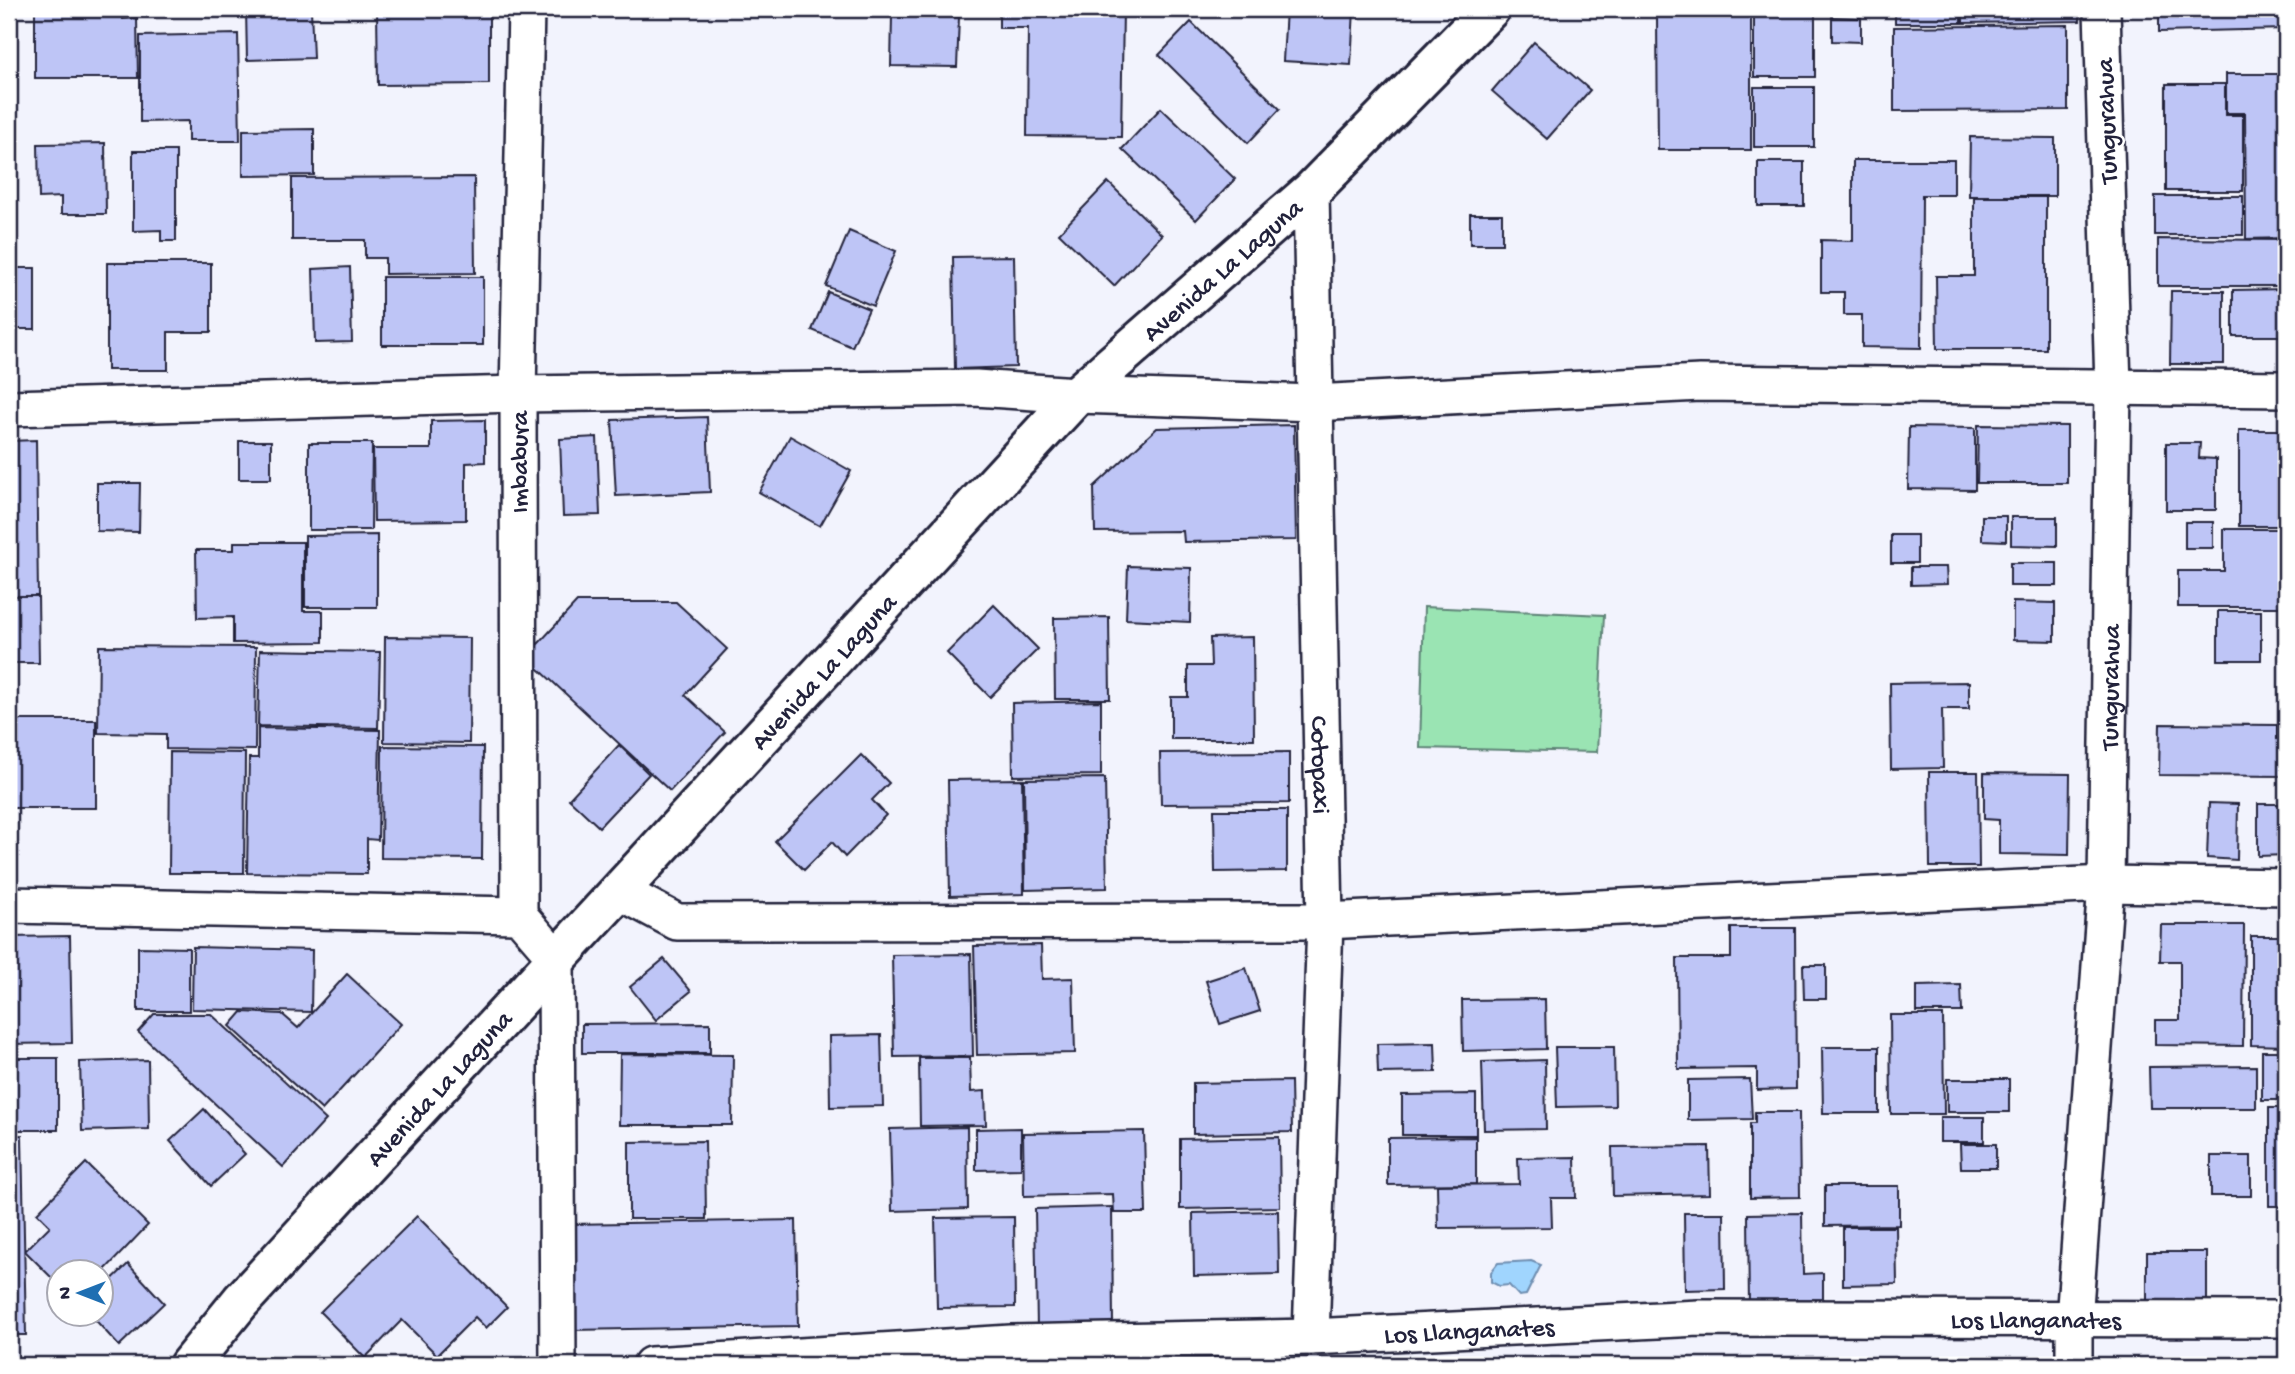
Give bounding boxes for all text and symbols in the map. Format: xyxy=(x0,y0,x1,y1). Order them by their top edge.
street label: Tungurahua xyxy=(2092,56,2127,186)
street label: Avenida La Laguna xyxy=(1138,193,1312,350)
street label: Imbabura xyxy=(507,409,538,513)
street label: Avenida La Laguna xyxy=(746,588,907,759)
street label: Tungurahua xyxy=(2097,623,2130,752)
street label: Cotopaxi xyxy=(1301,716,1334,814)
street label: Avenida La Laguna xyxy=(361,1005,522,1175)
north arrow xyxy=(46,1258,116,1328)
text: N xyxy=(55,1287,78,1299)
street label: Los Llanganates xyxy=(1951,1307,2122,1339)
street label: Los Llanganates xyxy=(1383,1314,1557,1353)

